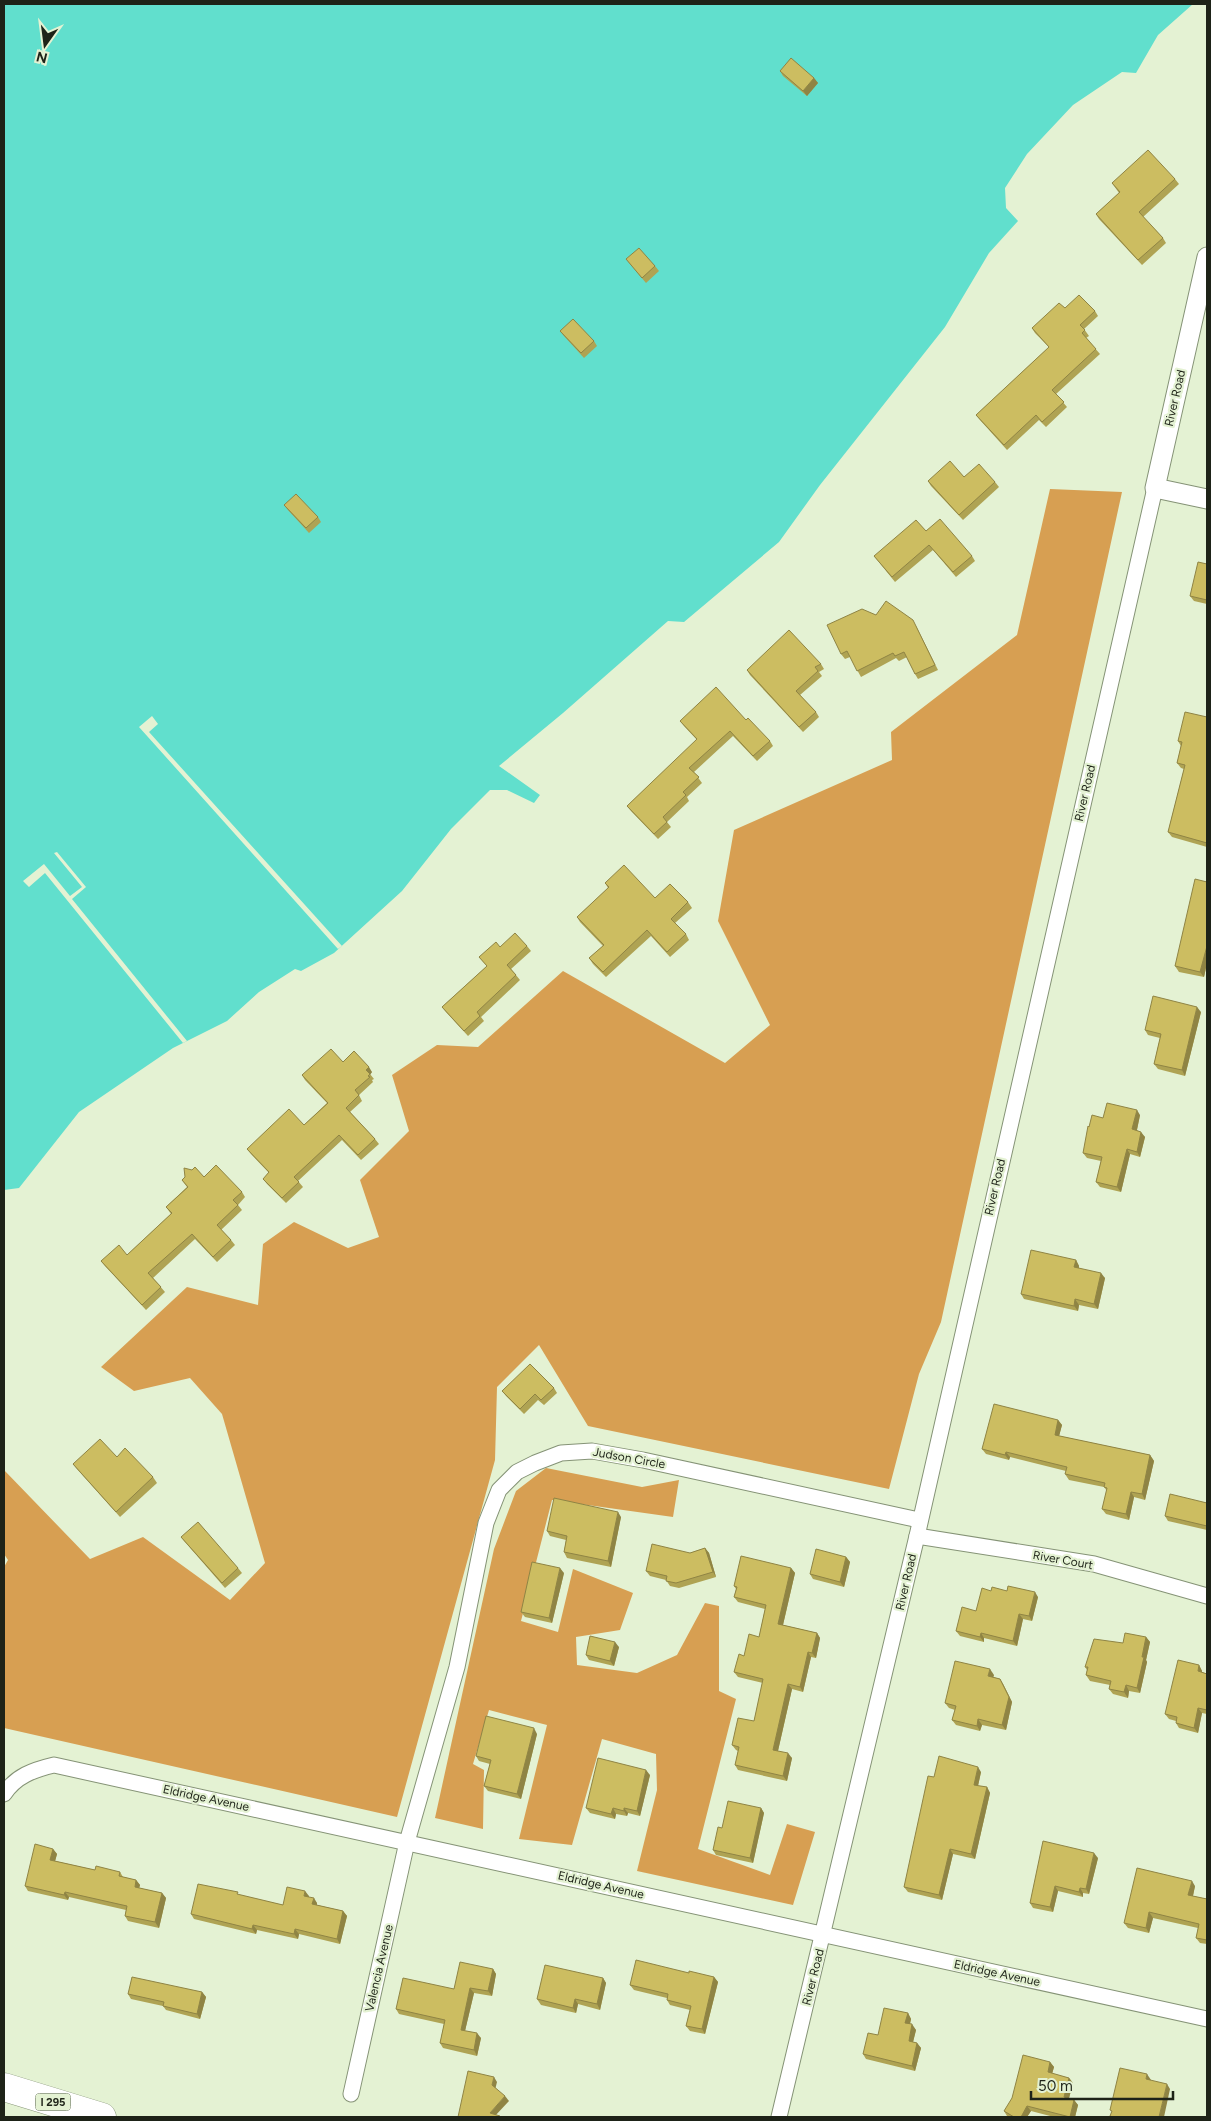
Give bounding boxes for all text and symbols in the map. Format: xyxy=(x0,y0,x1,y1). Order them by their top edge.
north arrow xyxy=(20,20,70,70)
text: N xyxy=(35,48,49,67)
street label: River Road xyxy=(1162,368,1188,428)
street label: River Road xyxy=(1072,763,1098,823)
street label: River Road xyxy=(982,1157,1008,1217)
street label: Judson Circle xyxy=(592,1445,667,1471)
street label: River Court xyxy=(1032,1548,1095,1572)
street label: River Road xyxy=(893,1552,919,1612)
street label: Eldridge Avenue xyxy=(162,1782,251,1814)
street label: Eldridge Avenue xyxy=(557,1868,646,1902)
street label: Valencia Avenue xyxy=(362,1923,396,2013)
street label: River Road xyxy=(799,1947,827,2007)
street label: Eldridge Avenue xyxy=(953,1957,1042,1989)
scale bar xyxy=(1031,2068,1174,2100)
text: 50 m xyxy=(1038,2077,1073,2095)
road number: I 295 xyxy=(36,2094,70,2110)

